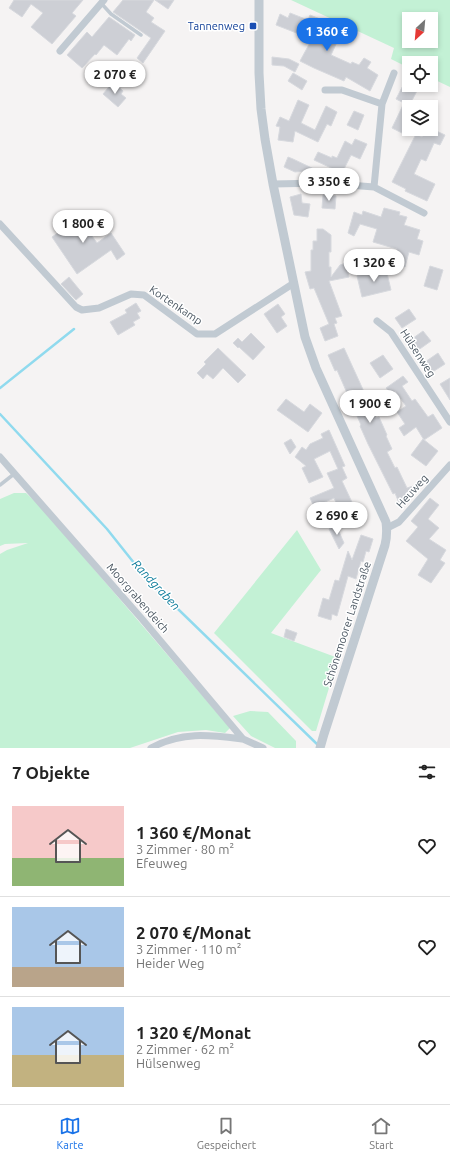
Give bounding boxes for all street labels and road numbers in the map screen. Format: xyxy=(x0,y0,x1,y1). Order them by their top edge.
street label: Kortenkamp xyxy=(147,283,205,327)
street label: Hülsenweg xyxy=(398,327,438,379)
street label: Heuweg xyxy=(394,472,430,510)
street label: Schönemoorer Landstraße xyxy=(321,560,373,688)
street label: Moorgrabendeich xyxy=(105,561,171,635)

